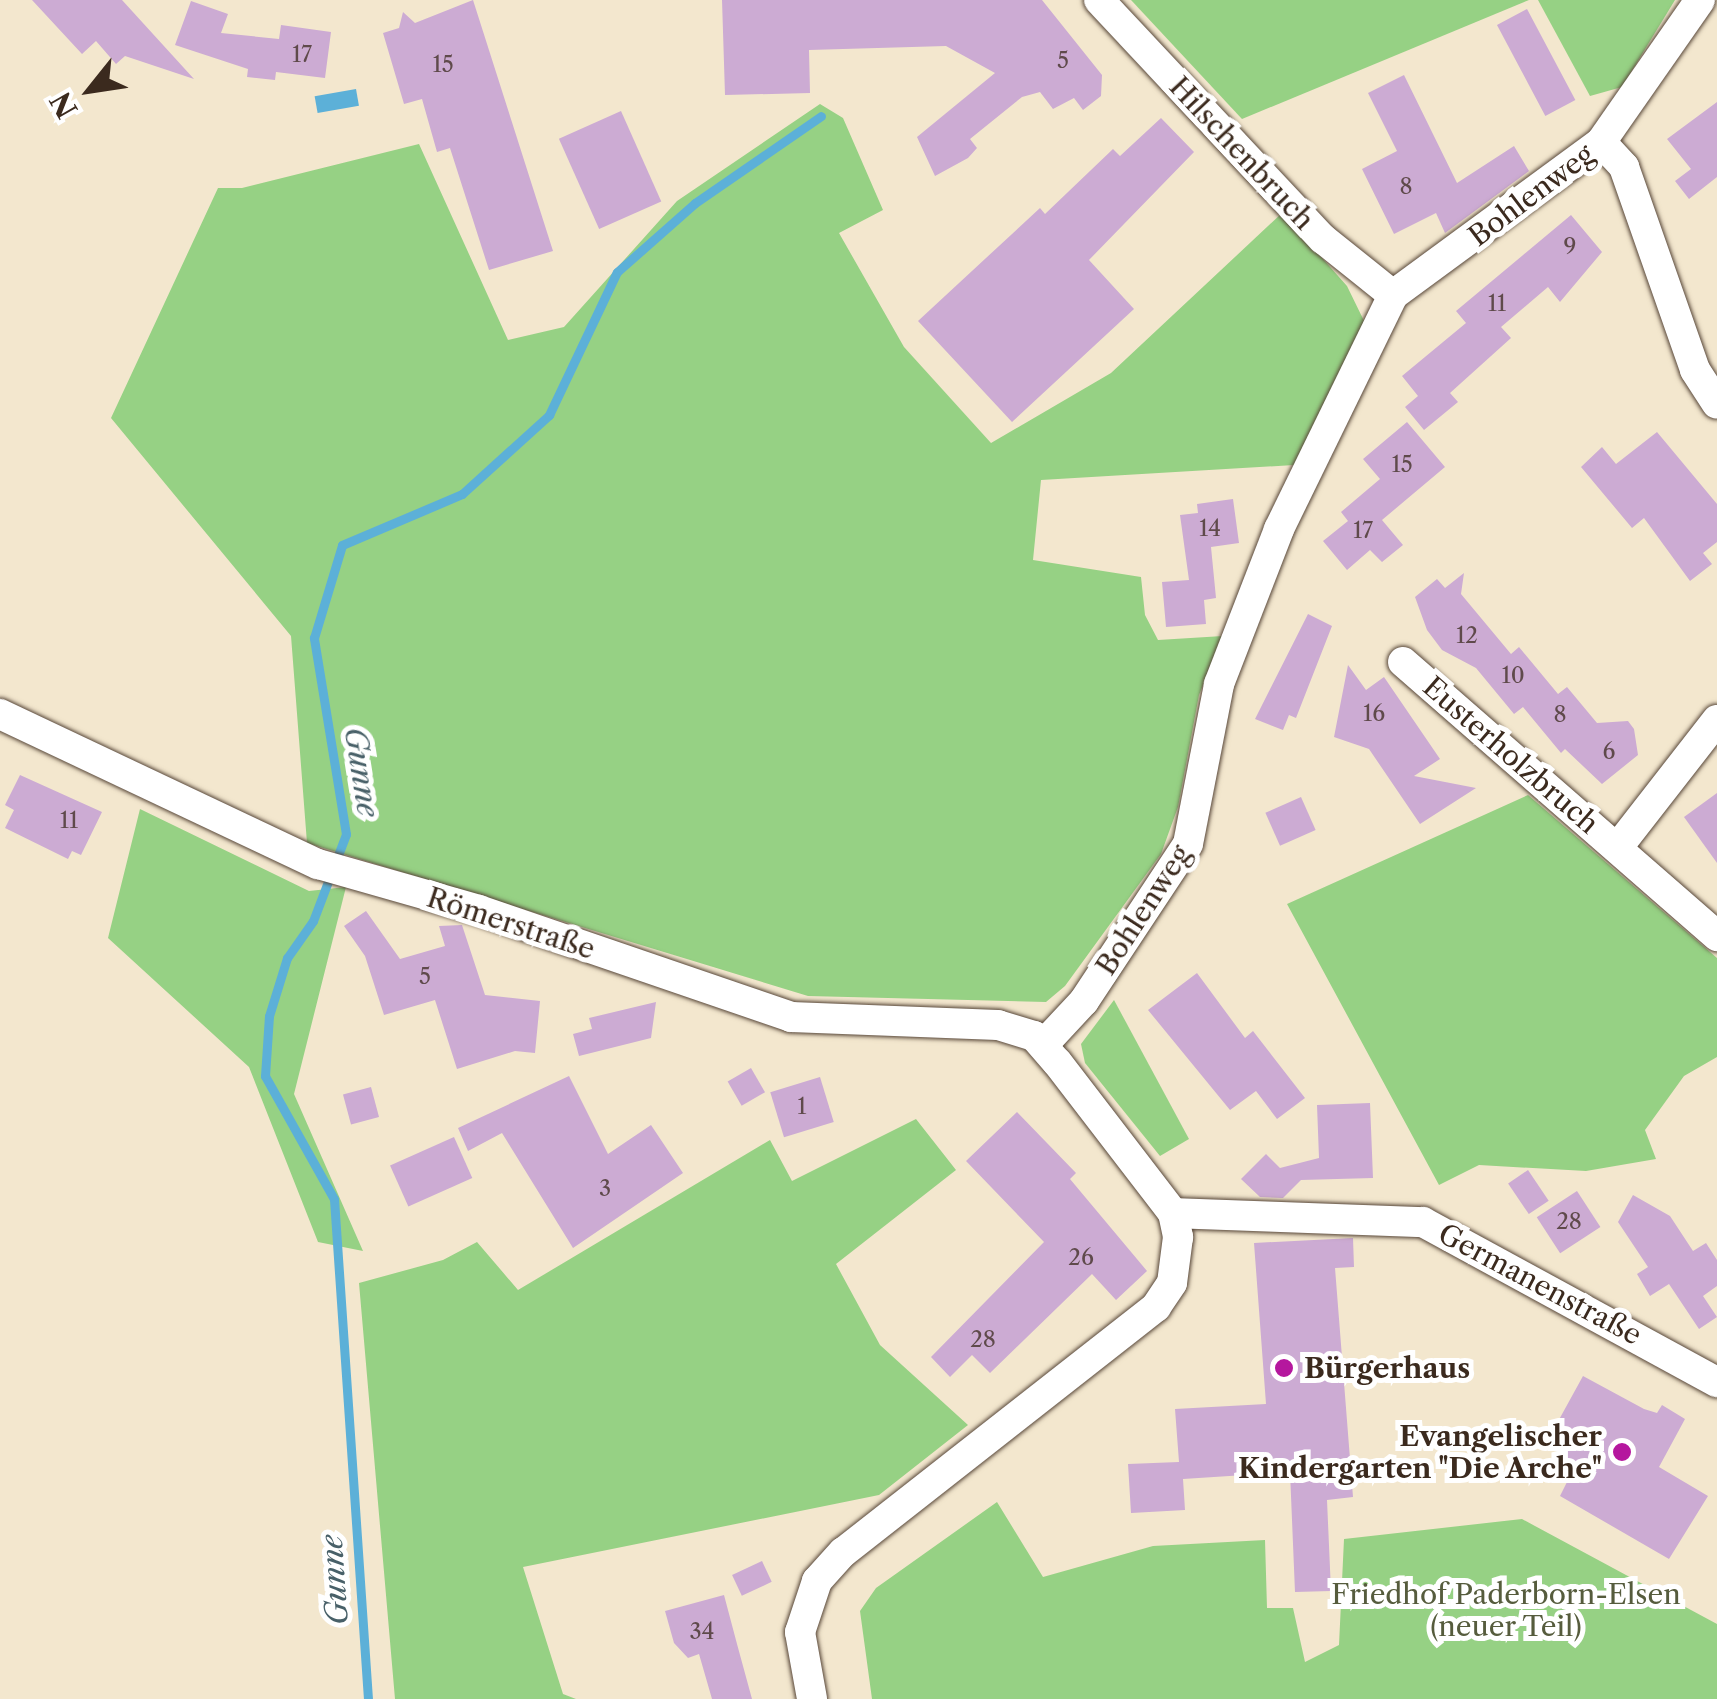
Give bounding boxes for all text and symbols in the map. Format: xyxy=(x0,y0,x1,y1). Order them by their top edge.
north arrow xyxy=(40,40,140,140)
house number: 17 xyxy=(292,42,312,68)
house number: 5 xyxy=(1057,48,1069,74)
house number: 15 xyxy=(432,52,454,78)
street label: Hilschenbruch xyxy=(1163,70,1321,236)
text: N xyxy=(43,86,85,124)
street label: Bohlenweg xyxy=(1462,137,1600,253)
house number: 8 xyxy=(1399,174,1413,200)
house number: 9 xyxy=(1564,234,1576,260)
house number: 11 xyxy=(1488,291,1506,317)
house number: 15 xyxy=(1391,452,1413,478)
house number: 14 xyxy=(1199,516,1221,542)
house number: 17 xyxy=(1353,518,1373,544)
house number: 12 xyxy=(1456,623,1478,649)
house number: 10 xyxy=(1501,663,1525,689)
street label: Eusterholzbruch xyxy=(1416,670,1606,840)
house number: 16 xyxy=(1363,701,1385,727)
house number: 8 xyxy=(1553,702,1567,728)
water label: Gunne xyxy=(336,724,386,820)
house number: 6 xyxy=(1603,739,1615,765)
house number: 11 xyxy=(60,808,78,834)
street label: Bohlenweg xyxy=(1089,839,1197,981)
street label: Römerstraße xyxy=(423,880,599,966)
house number: 5 xyxy=(419,964,431,990)
house number: 1 xyxy=(797,1094,807,1120)
house number: 3 xyxy=(599,1176,611,1202)
house number: 28 xyxy=(1556,1209,1582,1235)
street label: Germanenstraße xyxy=(1433,1216,1647,1352)
house number: 26 xyxy=(1068,1245,1094,1271)
house number: 28 xyxy=(970,1327,996,1353)
place label: Bürgerhaus xyxy=(1304,1351,1470,1385)
marker: Bürgerhaus xyxy=(1273,1357,1295,1379)
place label: Evangelischer Kindergarten "Die Arche" xyxy=(1237,1419,1602,1485)
marker: Evangelischer Kindergarten "Die Arche" xyxy=(1611,1441,1633,1463)
water label: Gunne xyxy=(314,1534,356,1626)
park label: Friedhof Paderborn-Elsen (neuer Teil) xyxy=(1331,1577,1681,1643)
house number: 34 xyxy=(690,1619,714,1645)

